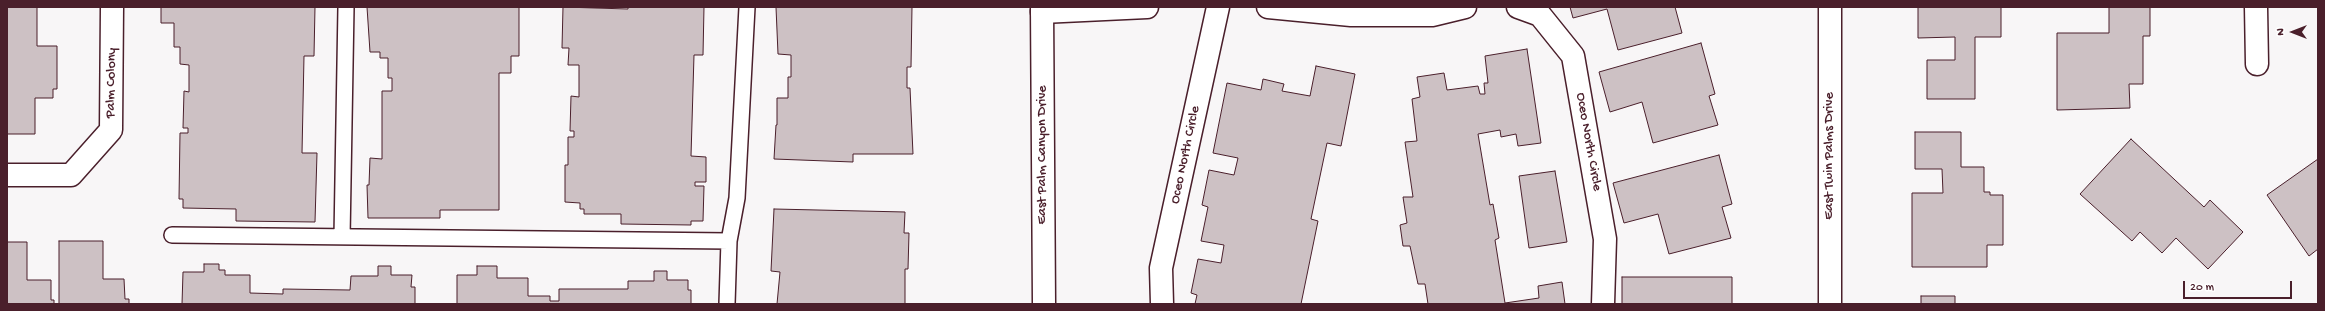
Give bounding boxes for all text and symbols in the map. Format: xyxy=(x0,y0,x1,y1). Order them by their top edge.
north arrow xyxy=(2273,12,2313,52)
text: N xyxy=(2275,28,2287,36)
street label: Palm Colony xyxy=(103,48,121,118)
street label: East Palm Canyon Drive xyxy=(1035,85,1051,225)
street label: Oceo North Circle xyxy=(1571,92,1605,192)
street label: East Twin Palms Drive xyxy=(1822,92,1838,220)
street label: Oceo North Circle xyxy=(1167,105,1205,205)
scale bar xyxy=(2185,273,2294,299)
text: 20 m xyxy=(2190,281,2214,295)

